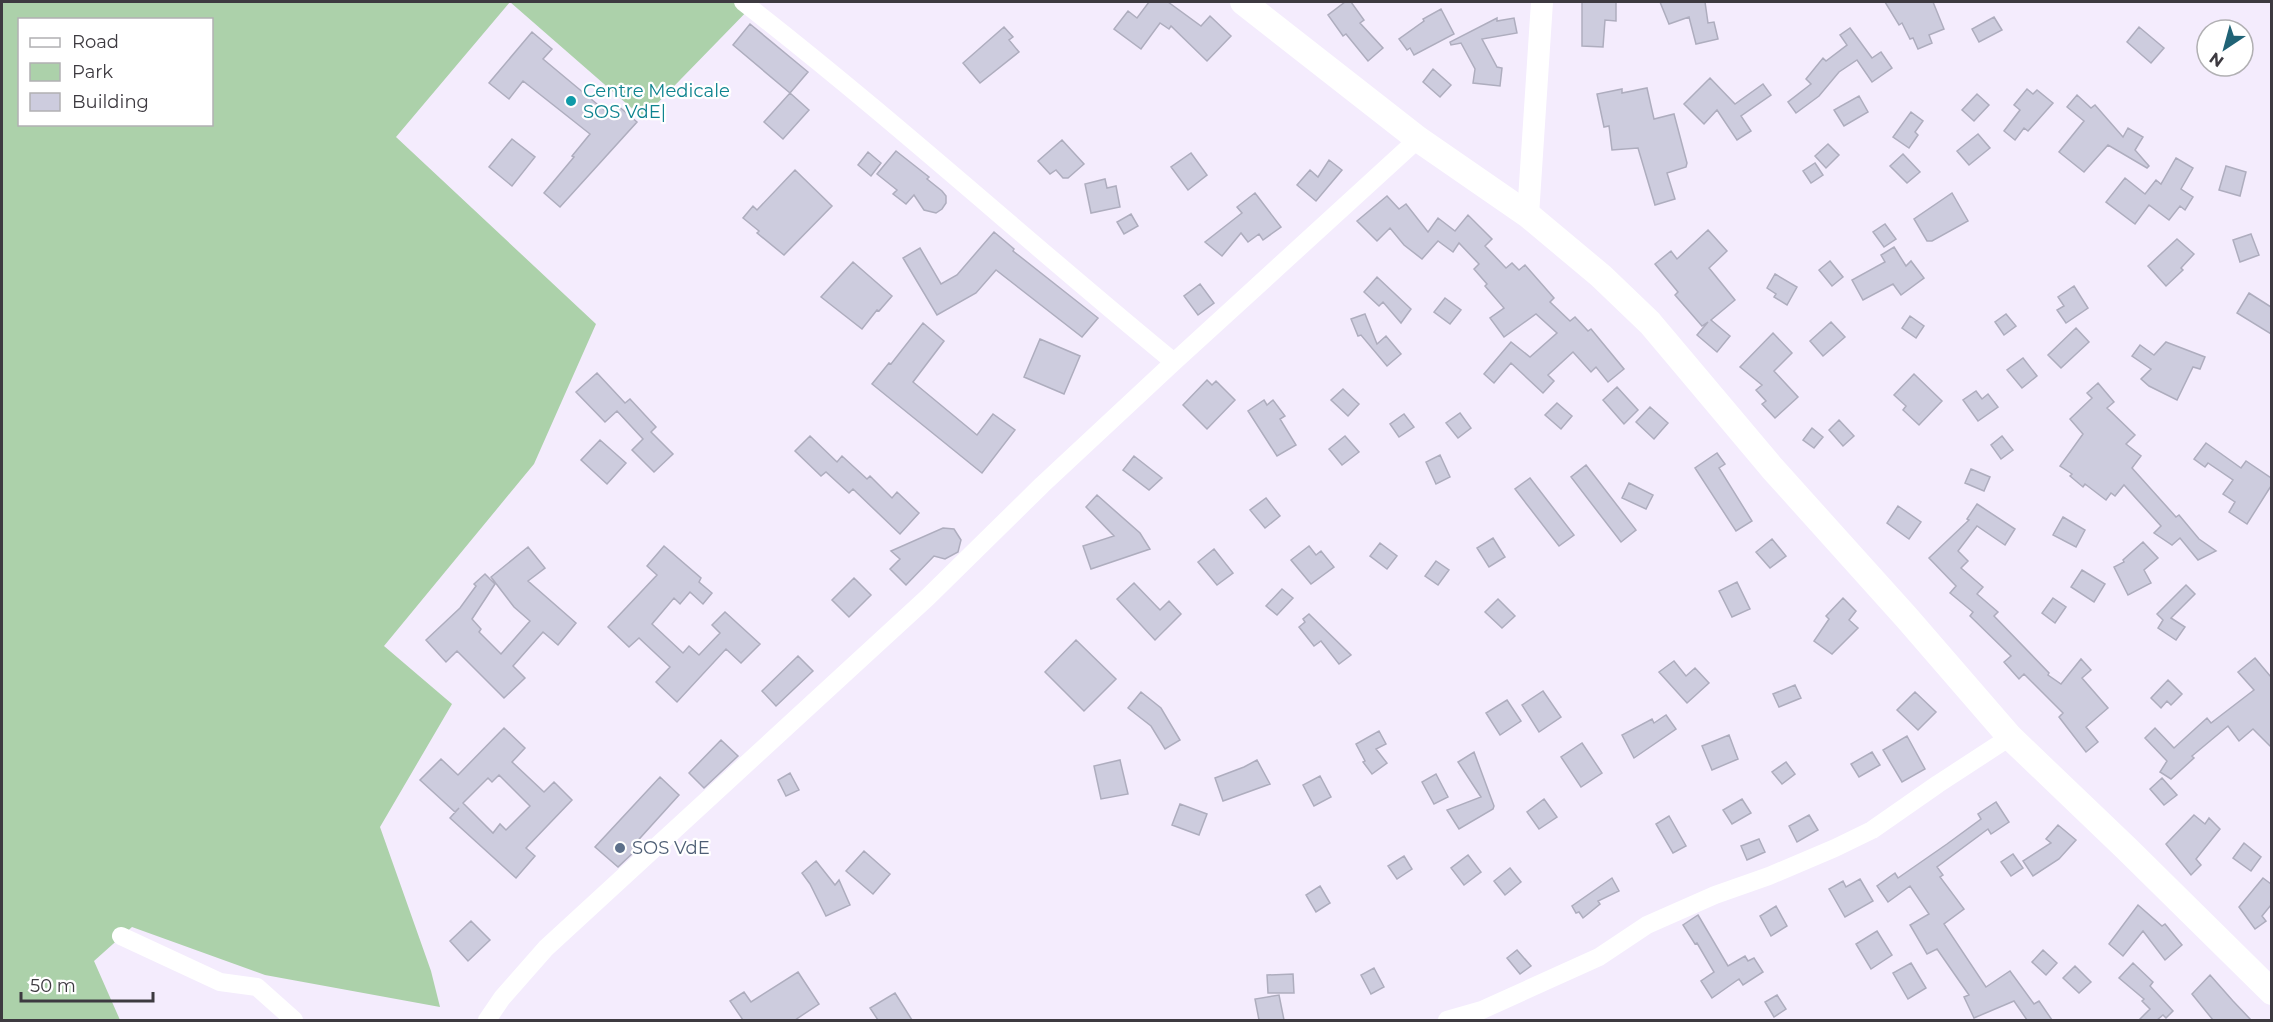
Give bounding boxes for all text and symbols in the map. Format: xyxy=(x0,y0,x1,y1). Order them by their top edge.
legend xyxy=(18,18,213,126)
north arrow xyxy=(2195,18,2255,78)
text: Road xyxy=(72,31,119,53)
text: N xyxy=(2206,48,2227,71)
text: Park xyxy=(72,61,113,83)
place label: Centre Medicale SOS VdE| xyxy=(583,80,730,123)
text: Building xyxy=(72,91,149,113)
marker: Centre Medicale SOS VdE| xyxy=(564,94,578,108)
place label: SOS VdE xyxy=(632,837,710,859)
marker: SOS VdE xyxy=(613,841,627,855)
scale bar xyxy=(21,965,153,1003)
text: 50 m xyxy=(30,975,76,997)

